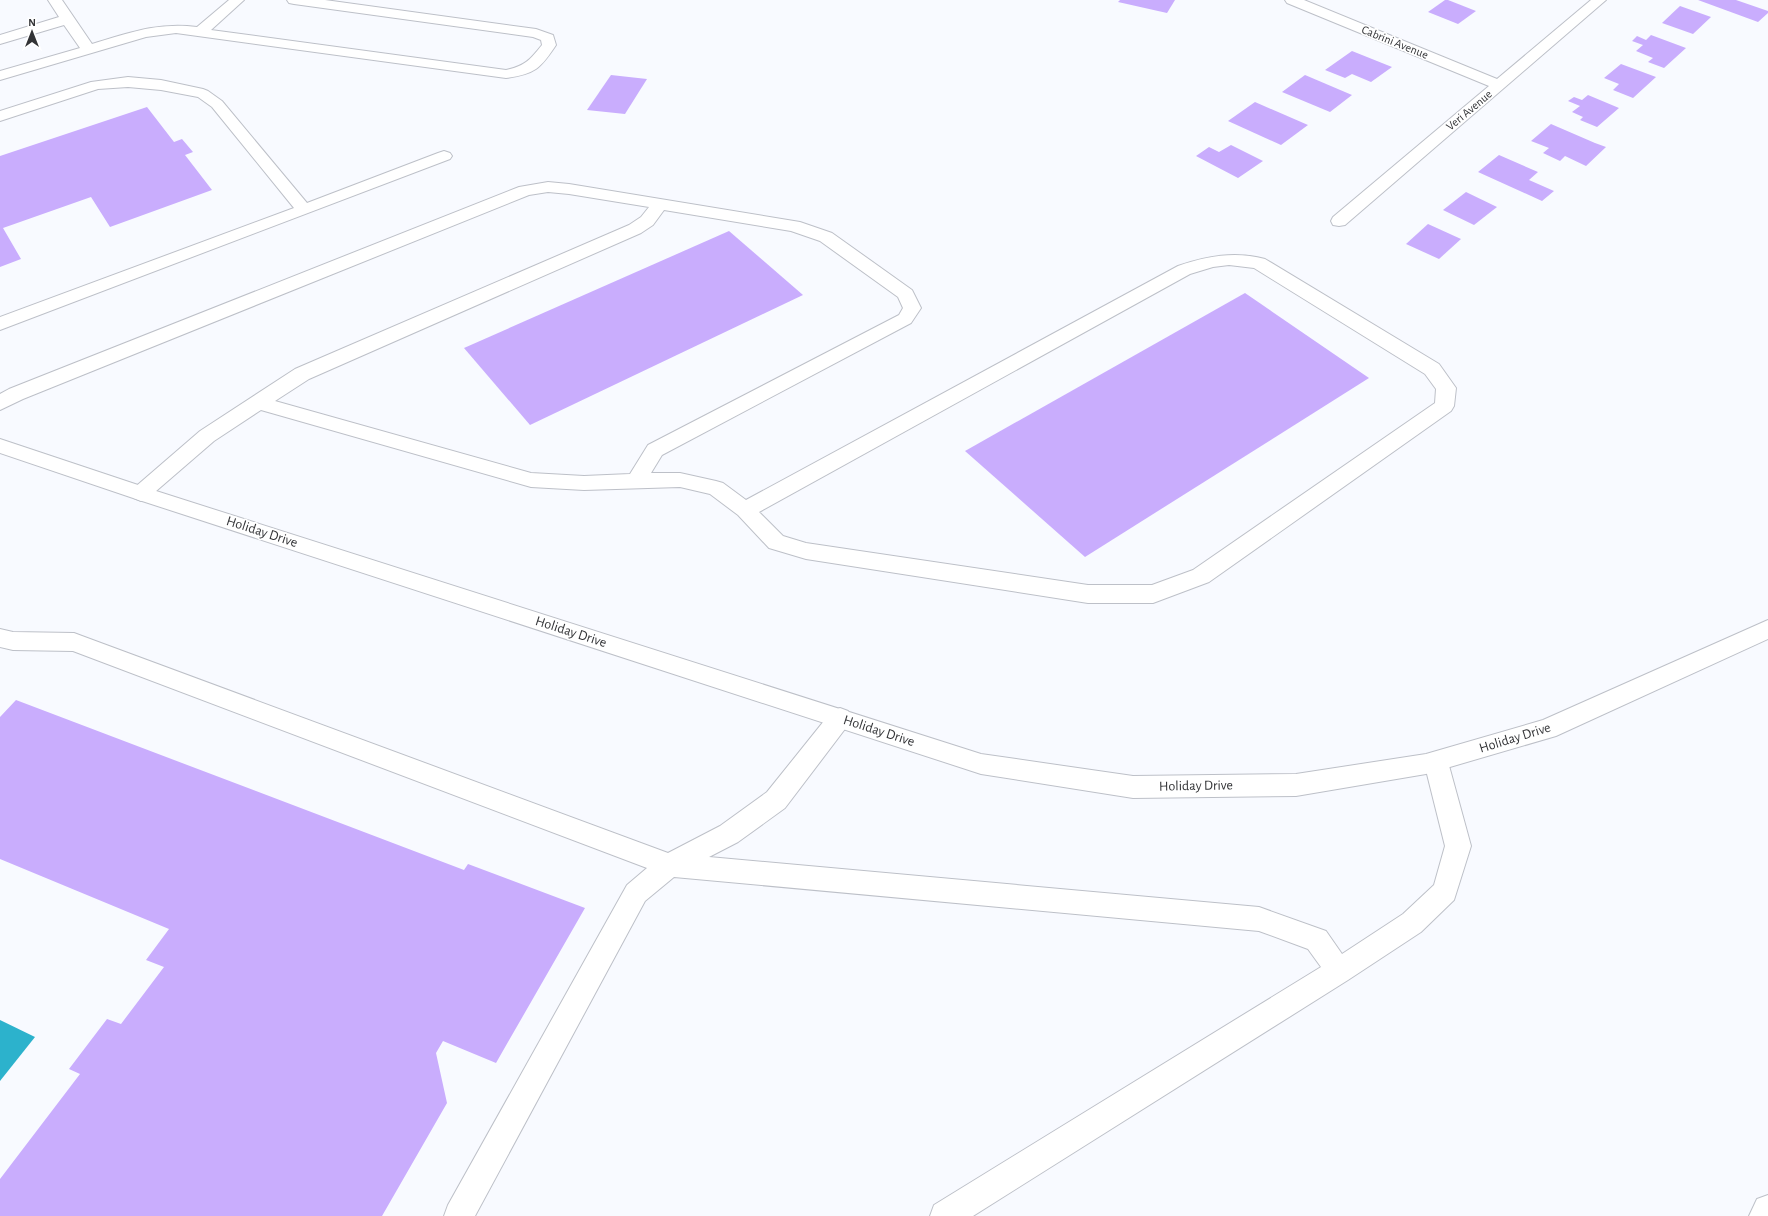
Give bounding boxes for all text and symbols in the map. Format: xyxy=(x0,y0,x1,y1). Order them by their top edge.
north arrow xyxy=(12,12,52,52)
text: N xyxy=(28,17,36,28)
street label: Cabrini Avenue xyxy=(1360,23,1430,61)
street label: Veri Avenue xyxy=(1444,88,1494,132)
street label: Holiday Drive xyxy=(225,514,299,550)
street label: Holiday Drive xyxy=(534,614,608,650)
street label: Holiday Drive xyxy=(842,713,916,749)
street label: Holiday Drive xyxy=(1478,720,1552,756)
street label: Holiday Drive xyxy=(1159,778,1233,794)

